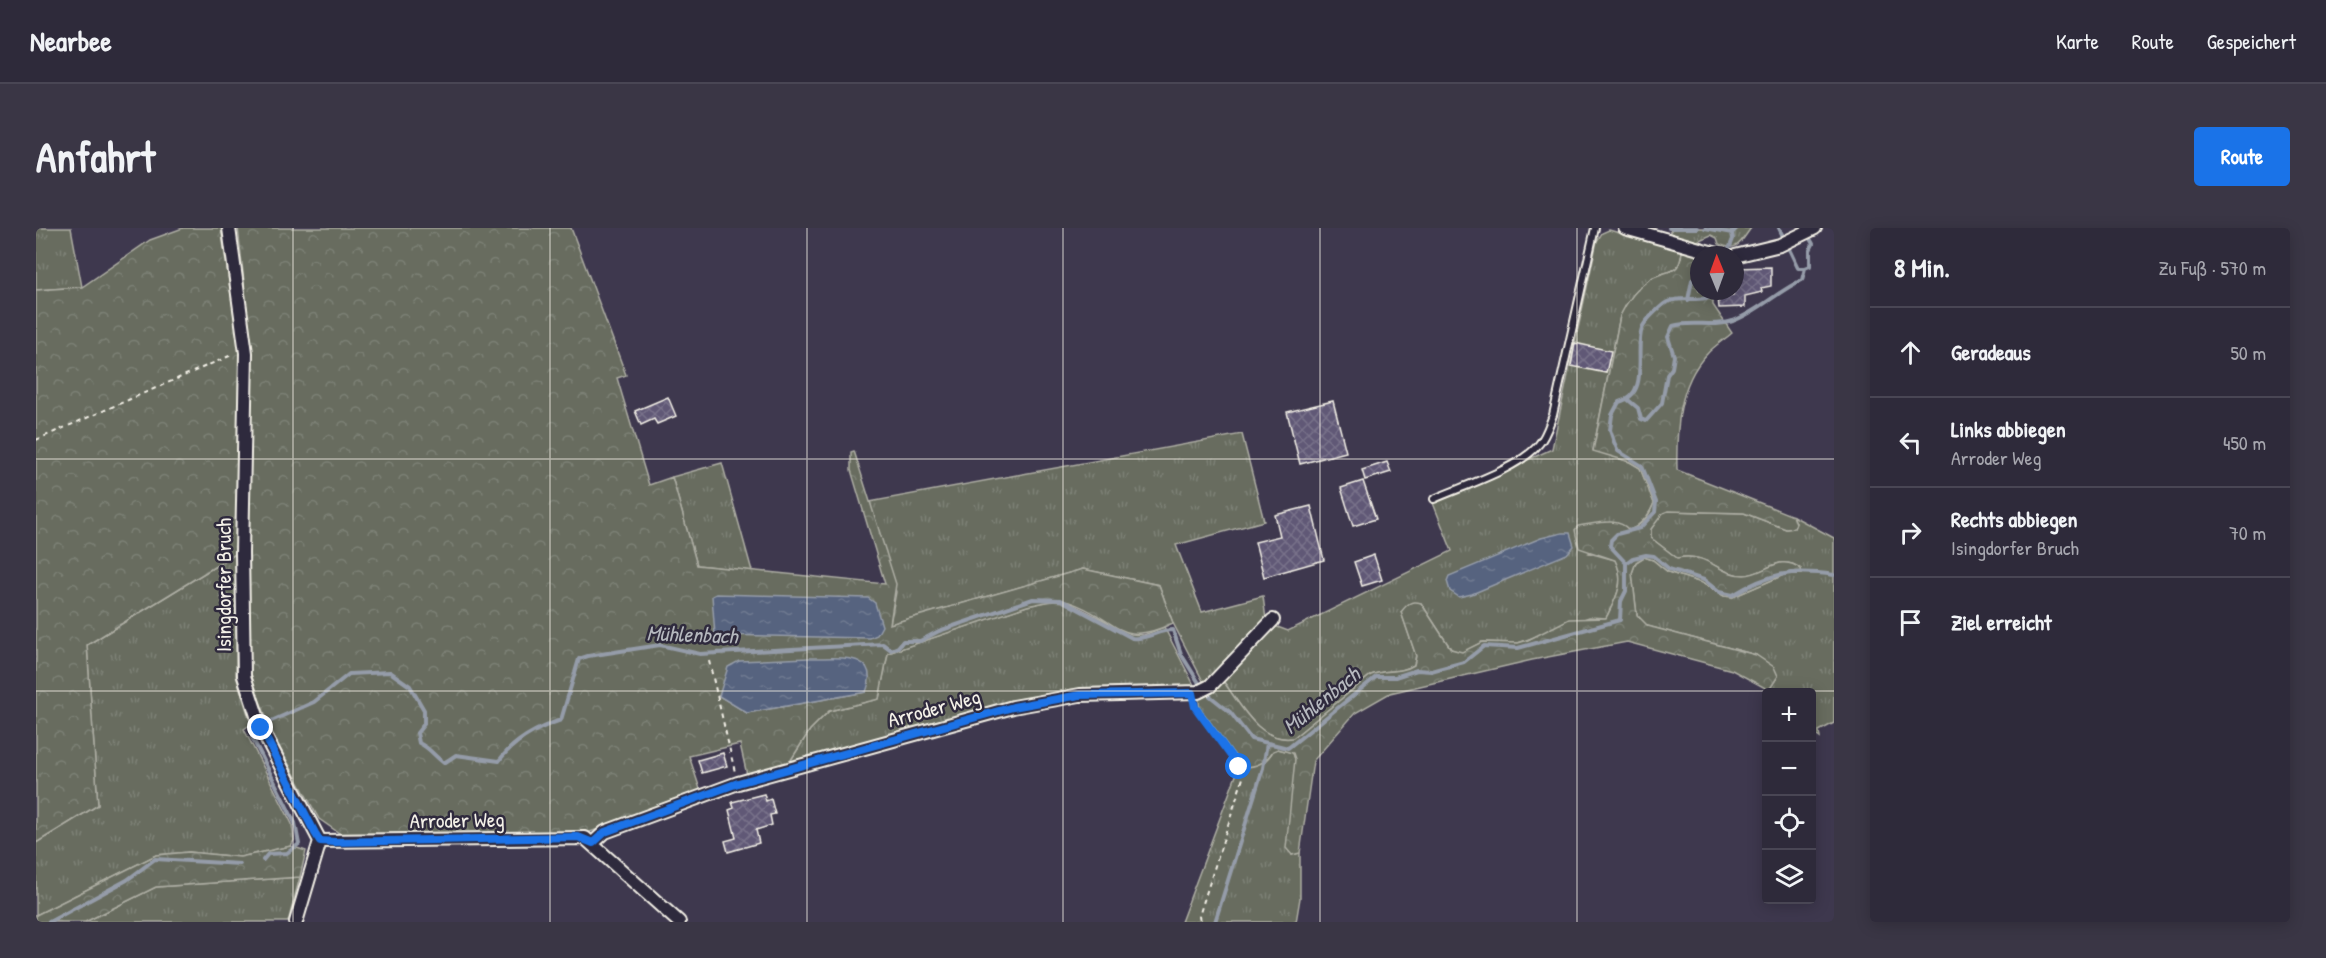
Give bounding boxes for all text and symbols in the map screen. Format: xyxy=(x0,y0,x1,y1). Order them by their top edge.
text: Nearbee xyxy=(30,22,112,60)
text: Karte xyxy=(2056,27,2099,56)
text: Route xyxy=(2132,27,2174,56)
text: Gespeichert xyxy=(2207,27,2296,56)
button: Route xyxy=(2194,127,2290,186)
text: Anfahrt xyxy=(36,128,155,185)
north arrow xyxy=(1690,246,1744,300)
text: 8 Min. xyxy=(1894,250,1950,285)
text: Zu Fuß · 570 m xyxy=(2158,254,2266,281)
icon: ahead xyxy=(1894,336,1927,369)
text: Geradeaus xyxy=(1951,337,2031,367)
text: 50 m xyxy=(2230,339,2266,366)
text: Links abbiegen xyxy=(1951,414,2066,444)
icon: left xyxy=(1894,426,1927,459)
text: 450 m xyxy=(2223,429,2266,456)
text: Arroder Weg xyxy=(1951,444,2041,471)
text: Rechts abbiegen xyxy=(1951,504,2078,534)
icon: right xyxy=(1894,516,1927,549)
street label: Isingdorfer Bruch xyxy=(209,518,238,652)
text: 70 m xyxy=(2229,519,2266,546)
text: Isingdorfer Bruch xyxy=(1951,534,2079,561)
icon: arrive xyxy=(1894,606,1927,639)
text: Ziel erreicht xyxy=(1951,607,2051,637)
water label: Mühlenbach xyxy=(646,617,740,651)
water label: Mühlenbach xyxy=(1276,659,1367,740)
street label: Arroder Weg xyxy=(884,682,984,734)
map controls xyxy=(1762,688,1816,904)
button: + xyxy=(1762,688,1816,742)
route end xyxy=(247,714,273,740)
button: − xyxy=(1762,742,1816,796)
route start xyxy=(1225,753,1251,779)
button: locate xyxy=(1762,796,1816,850)
street label: Arroder Weg xyxy=(409,805,505,835)
button: layers xyxy=(1762,850,1816,904)

